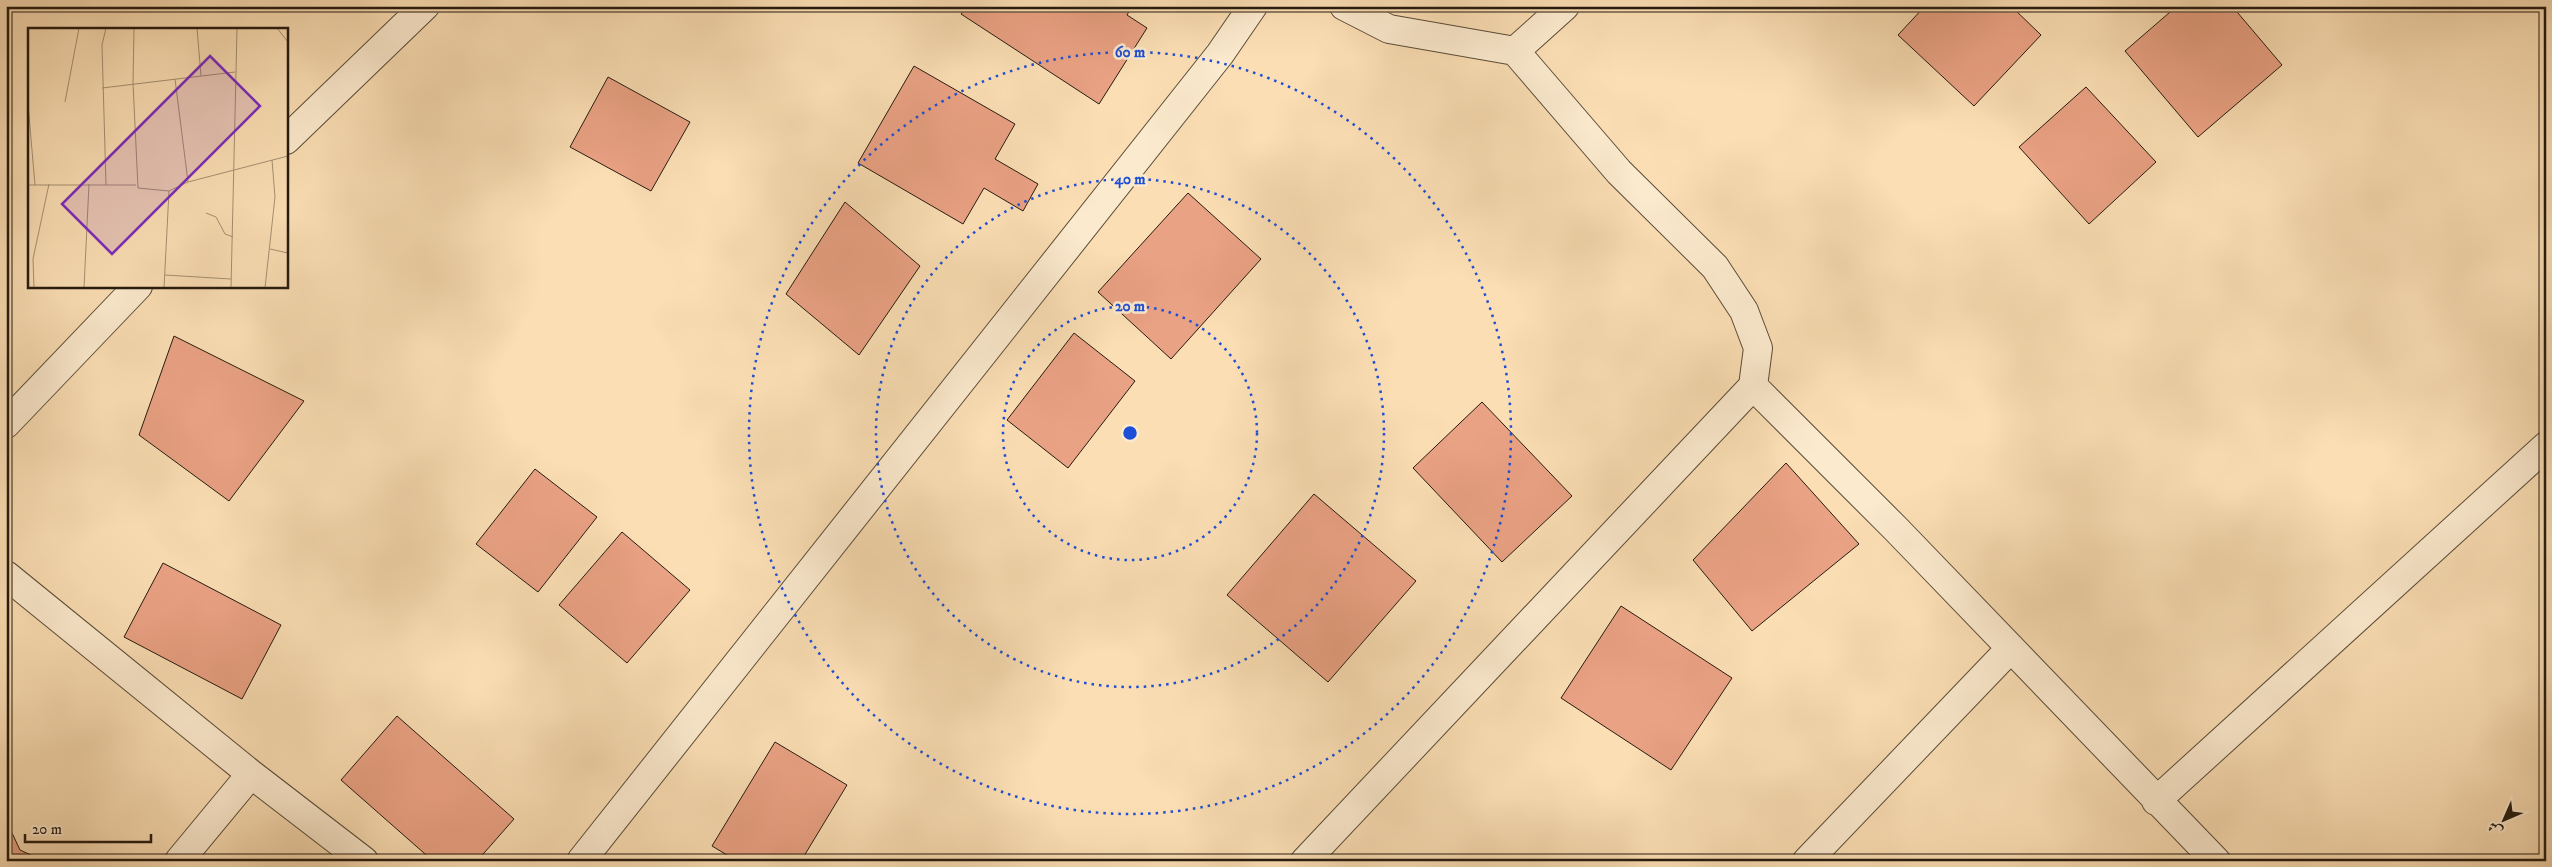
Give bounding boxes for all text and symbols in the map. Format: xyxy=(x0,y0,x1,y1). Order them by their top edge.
inset map xyxy=(28,28,288,288)
text: 60 m xyxy=(1115,43,1146,62)
text: 40 m xyxy=(1113,170,1146,189)
text: 20 m xyxy=(1115,297,1146,316)
centre of rings xyxy=(1121,424,1139,442)
north arrow xyxy=(2480,794,2530,844)
scale bar xyxy=(25,812,151,844)
text: ش xyxy=(2484,817,2507,840)
text: 20 m xyxy=(32,820,62,839)

